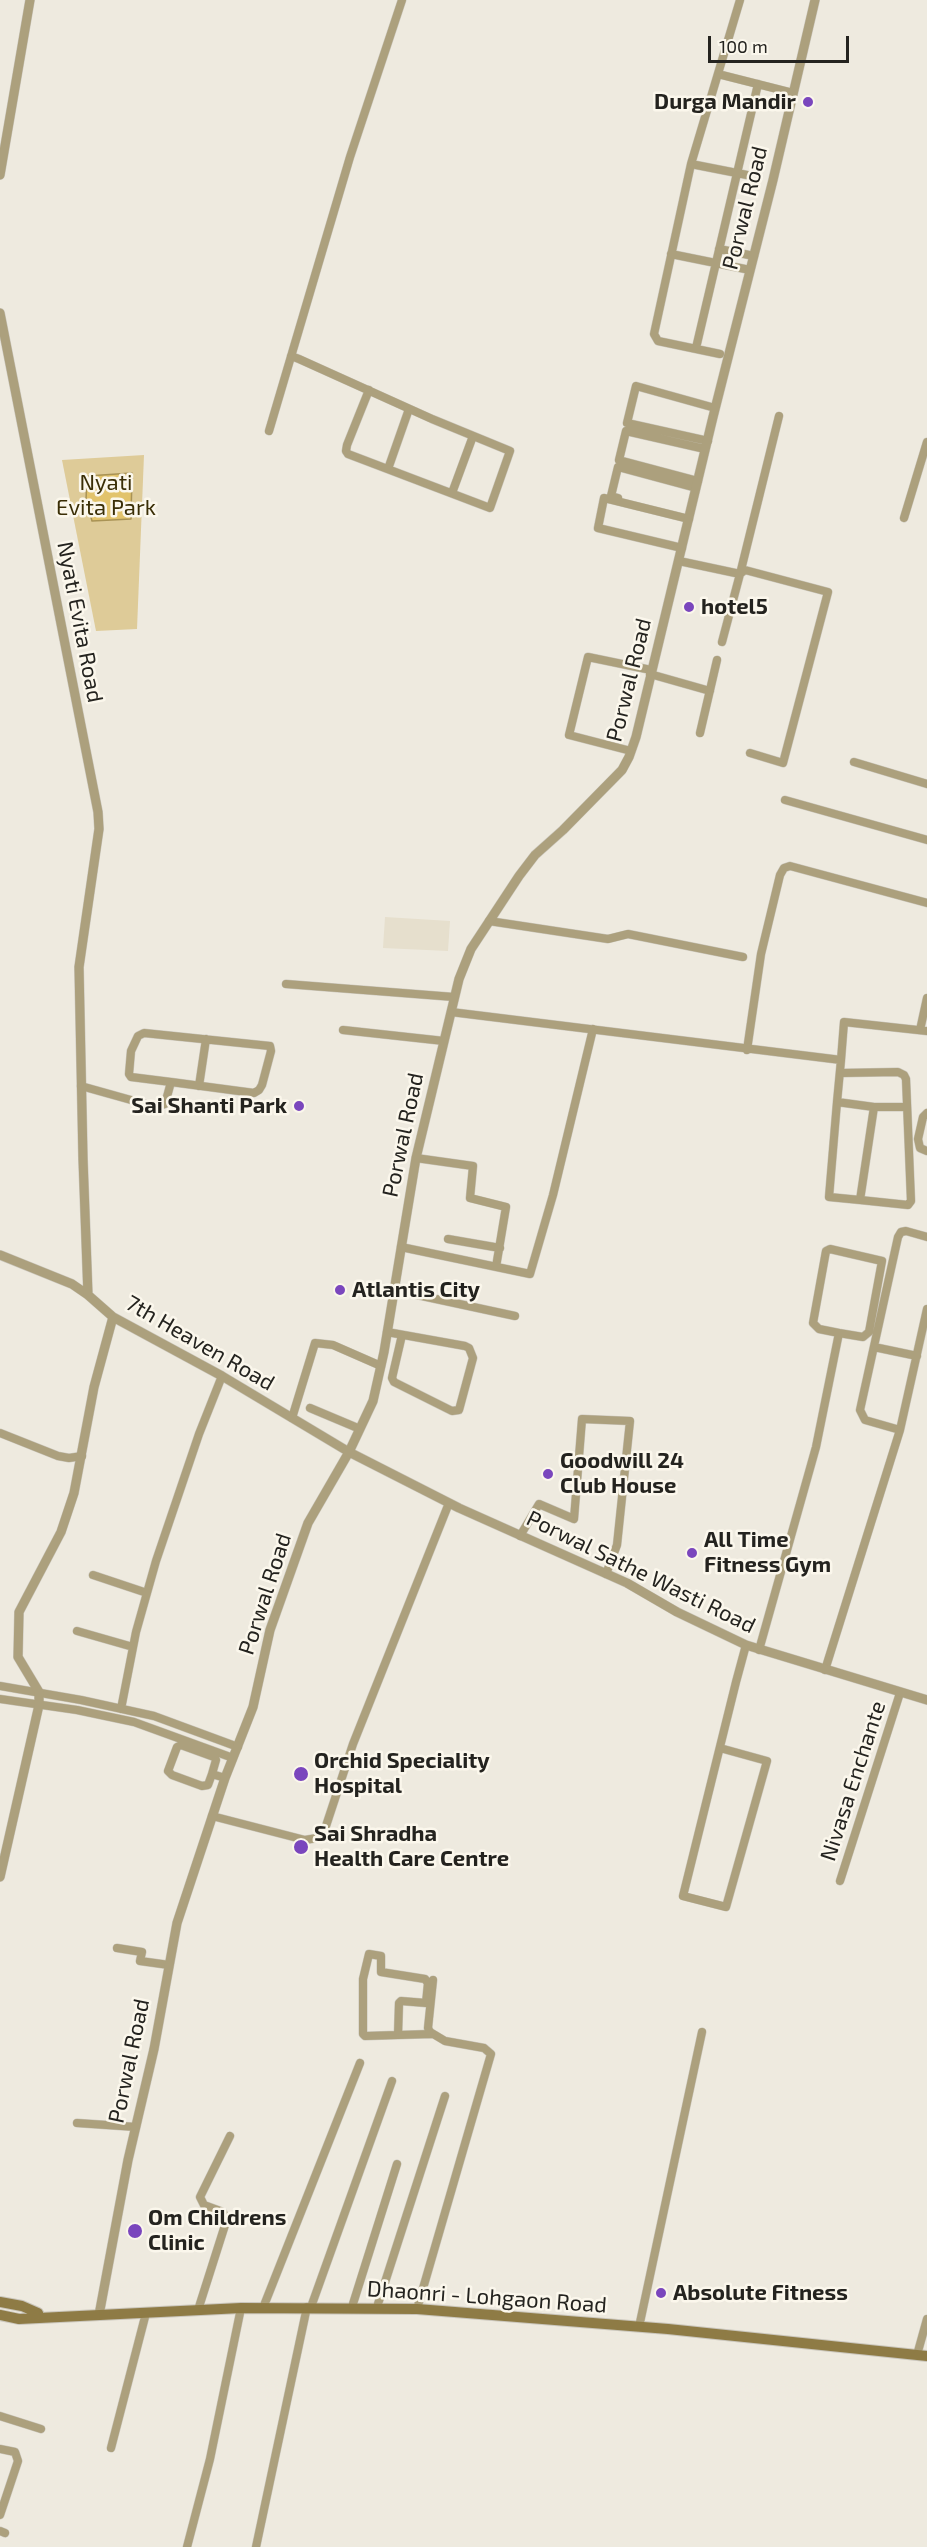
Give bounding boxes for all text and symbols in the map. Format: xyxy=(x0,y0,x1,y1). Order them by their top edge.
scale bar xyxy=(711,24,852,62)
text: 100 m xyxy=(719,35,768,57)
place label: Durga Mandir xyxy=(654,89,796,115)
marker: Durga Mandir xyxy=(801,95,815,109)
street label: Porwal Road xyxy=(717,143,773,273)
park label: Nyati Evita Park xyxy=(56,470,156,522)
street label: Nyati Evita Road xyxy=(51,539,109,705)
place label: hotel5 xyxy=(701,594,768,620)
marker: hotel5 xyxy=(682,600,696,614)
street label: Porwal Road xyxy=(601,615,657,745)
street label: Porwal Road xyxy=(377,1070,429,1200)
place label: Sai Shanti Park xyxy=(131,1093,287,1119)
marker: Sai Shanti Park xyxy=(292,1099,306,1113)
place label: Atlantis City xyxy=(352,1277,480,1303)
marker: Atlantis City xyxy=(333,1283,347,1297)
street label: 7th Heaven Road xyxy=(121,1290,279,1396)
place label: Goodwill 24 Club House xyxy=(560,1448,684,1500)
marker: Goodwill 24 Club House xyxy=(541,1467,555,1481)
street label: Porwal Sathe Wasti Road xyxy=(522,1505,760,1639)
place label: All Time Fitness Gym xyxy=(704,1527,831,1579)
street label: Porwal Road xyxy=(233,1530,297,1658)
marker: All Time Fitness Gym xyxy=(685,1546,699,1560)
street label: Nivasa Enchante xyxy=(815,1698,891,1864)
place label: Orchid Speciality Hospital xyxy=(314,1748,490,1800)
marker: Orchid Speciality Hospital xyxy=(292,1765,310,1783)
place label: Sai Shradha Health Care Centre xyxy=(314,1821,509,1873)
marker: Sai Shradha Health Care Centre xyxy=(292,1838,310,1856)
street label: Porwal Road xyxy=(103,1996,155,2126)
place label: Om Childrens Clinic xyxy=(148,2205,286,2256)
marker: Om Childrens Clinic xyxy=(126,2222,144,2240)
street label: Dhaonri - Lohgaon Road xyxy=(366,2275,608,2319)
place label: Absolute Fitness xyxy=(673,2280,848,2306)
marker: Absolute Fitness xyxy=(654,2286,668,2300)

